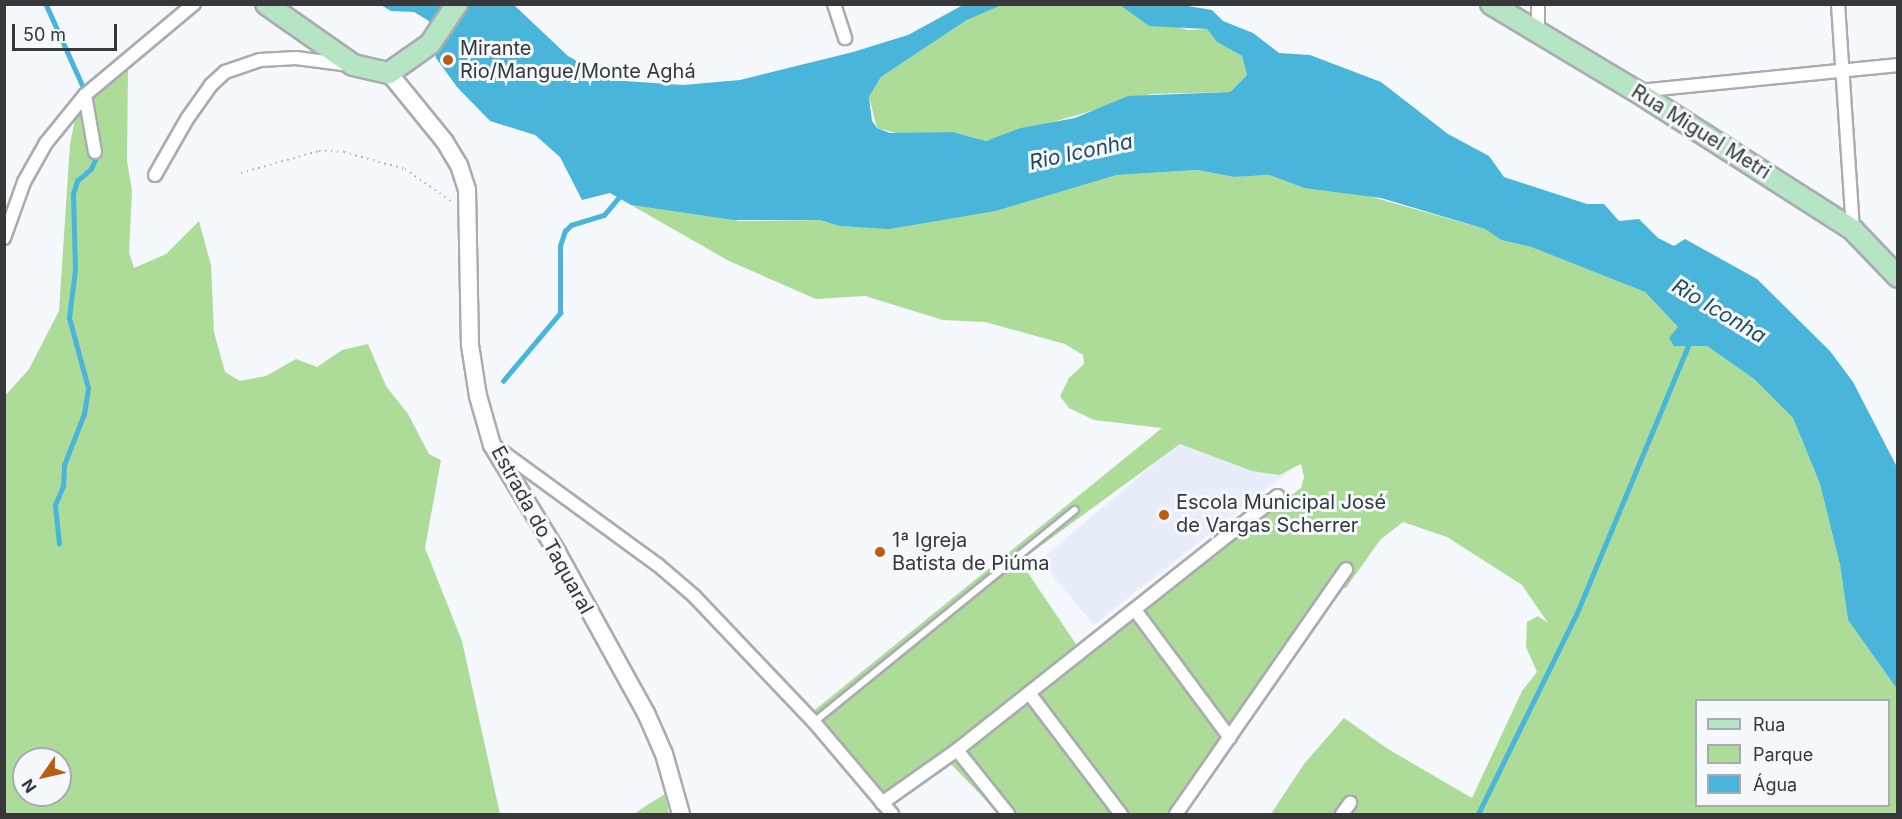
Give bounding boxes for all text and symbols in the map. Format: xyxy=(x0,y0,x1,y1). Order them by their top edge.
scale bar xyxy=(15,12,120,50)
text: 50 m xyxy=(23,24,66,45)
place label: Mirante Rio/Mangue/Monte Aghá xyxy=(460,36,696,83)
marker: Mirante Rio/Mangue/Monte Aghá xyxy=(441,53,455,67)
street label: Rua Miguel Metri xyxy=(1627,80,1775,184)
water label: Rio Iconha xyxy=(1027,129,1135,175)
water label: Rio Iconha xyxy=(1667,273,1771,349)
street label: Estrada do Taquaral xyxy=(486,442,598,618)
place label: Escola Municipal José de Vargas Scherrer xyxy=(1176,491,1386,538)
marker: Escola Municipal José de Vargas Scherrer xyxy=(1157,508,1171,522)
place label: 1ª Igreja Batista de Piúma xyxy=(892,528,1049,575)
marker: 1ª Igreja Batista de Piúma xyxy=(873,545,887,559)
legend xyxy=(1695,699,1890,807)
text: Rua xyxy=(1753,714,1785,735)
text: Parque xyxy=(1753,744,1813,765)
north arrow xyxy=(12,747,72,807)
text: Água xyxy=(1753,774,1797,795)
text: N xyxy=(17,775,40,797)

